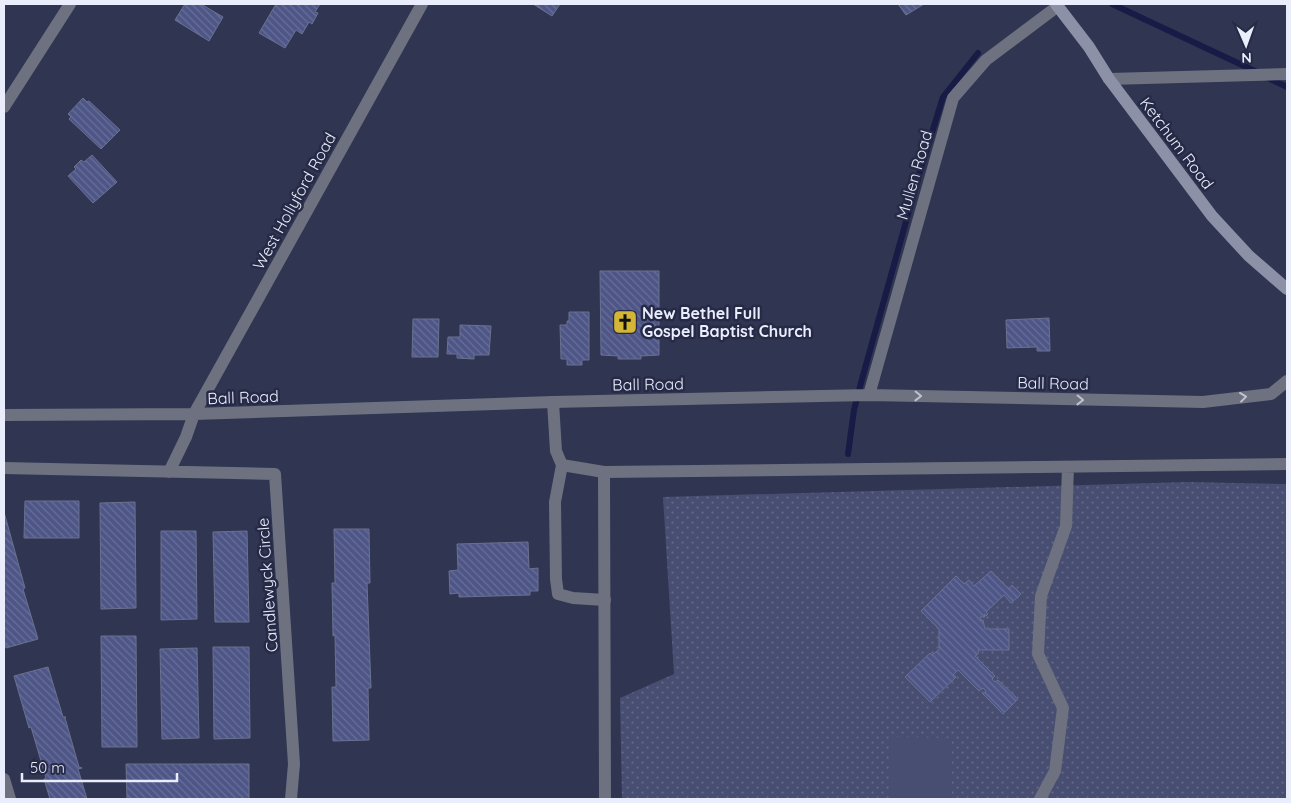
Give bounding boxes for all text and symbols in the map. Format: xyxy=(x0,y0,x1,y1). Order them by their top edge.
north arrow xyxy=(1221,20,1271,70)
text: N xyxy=(1241,49,1252,67)
street label: Ketchum Road xyxy=(1136,93,1218,193)
street label: Mullen Road xyxy=(892,128,936,222)
street label: West Hollyford Road xyxy=(248,129,340,273)
place label: New Bethel Full Gospel Baptist Church xyxy=(642,303,812,341)
church icon: New Bethel Full Gospel Baptist Church xyxy=(612,309,638,335)
street label: Ball Road xyxy=(1017,372,1089,394)
street label: Ball Road xyxy=(612,373,684,395)
street label: Ball Road xyxy=(207,386,279,408)
one-way arrow xyxy=(914,391,922,401)
one-way arrow xyxy=(1239,392,1247,403)
one-way arrow xyxy=(1077,394,1085,405)
street label: Candlewyck Circle xyxy=(252,517,282,653)
scale bar xyxy=(22,750,178,782)
text: 50 m xyxy=(30,758,65,777)

